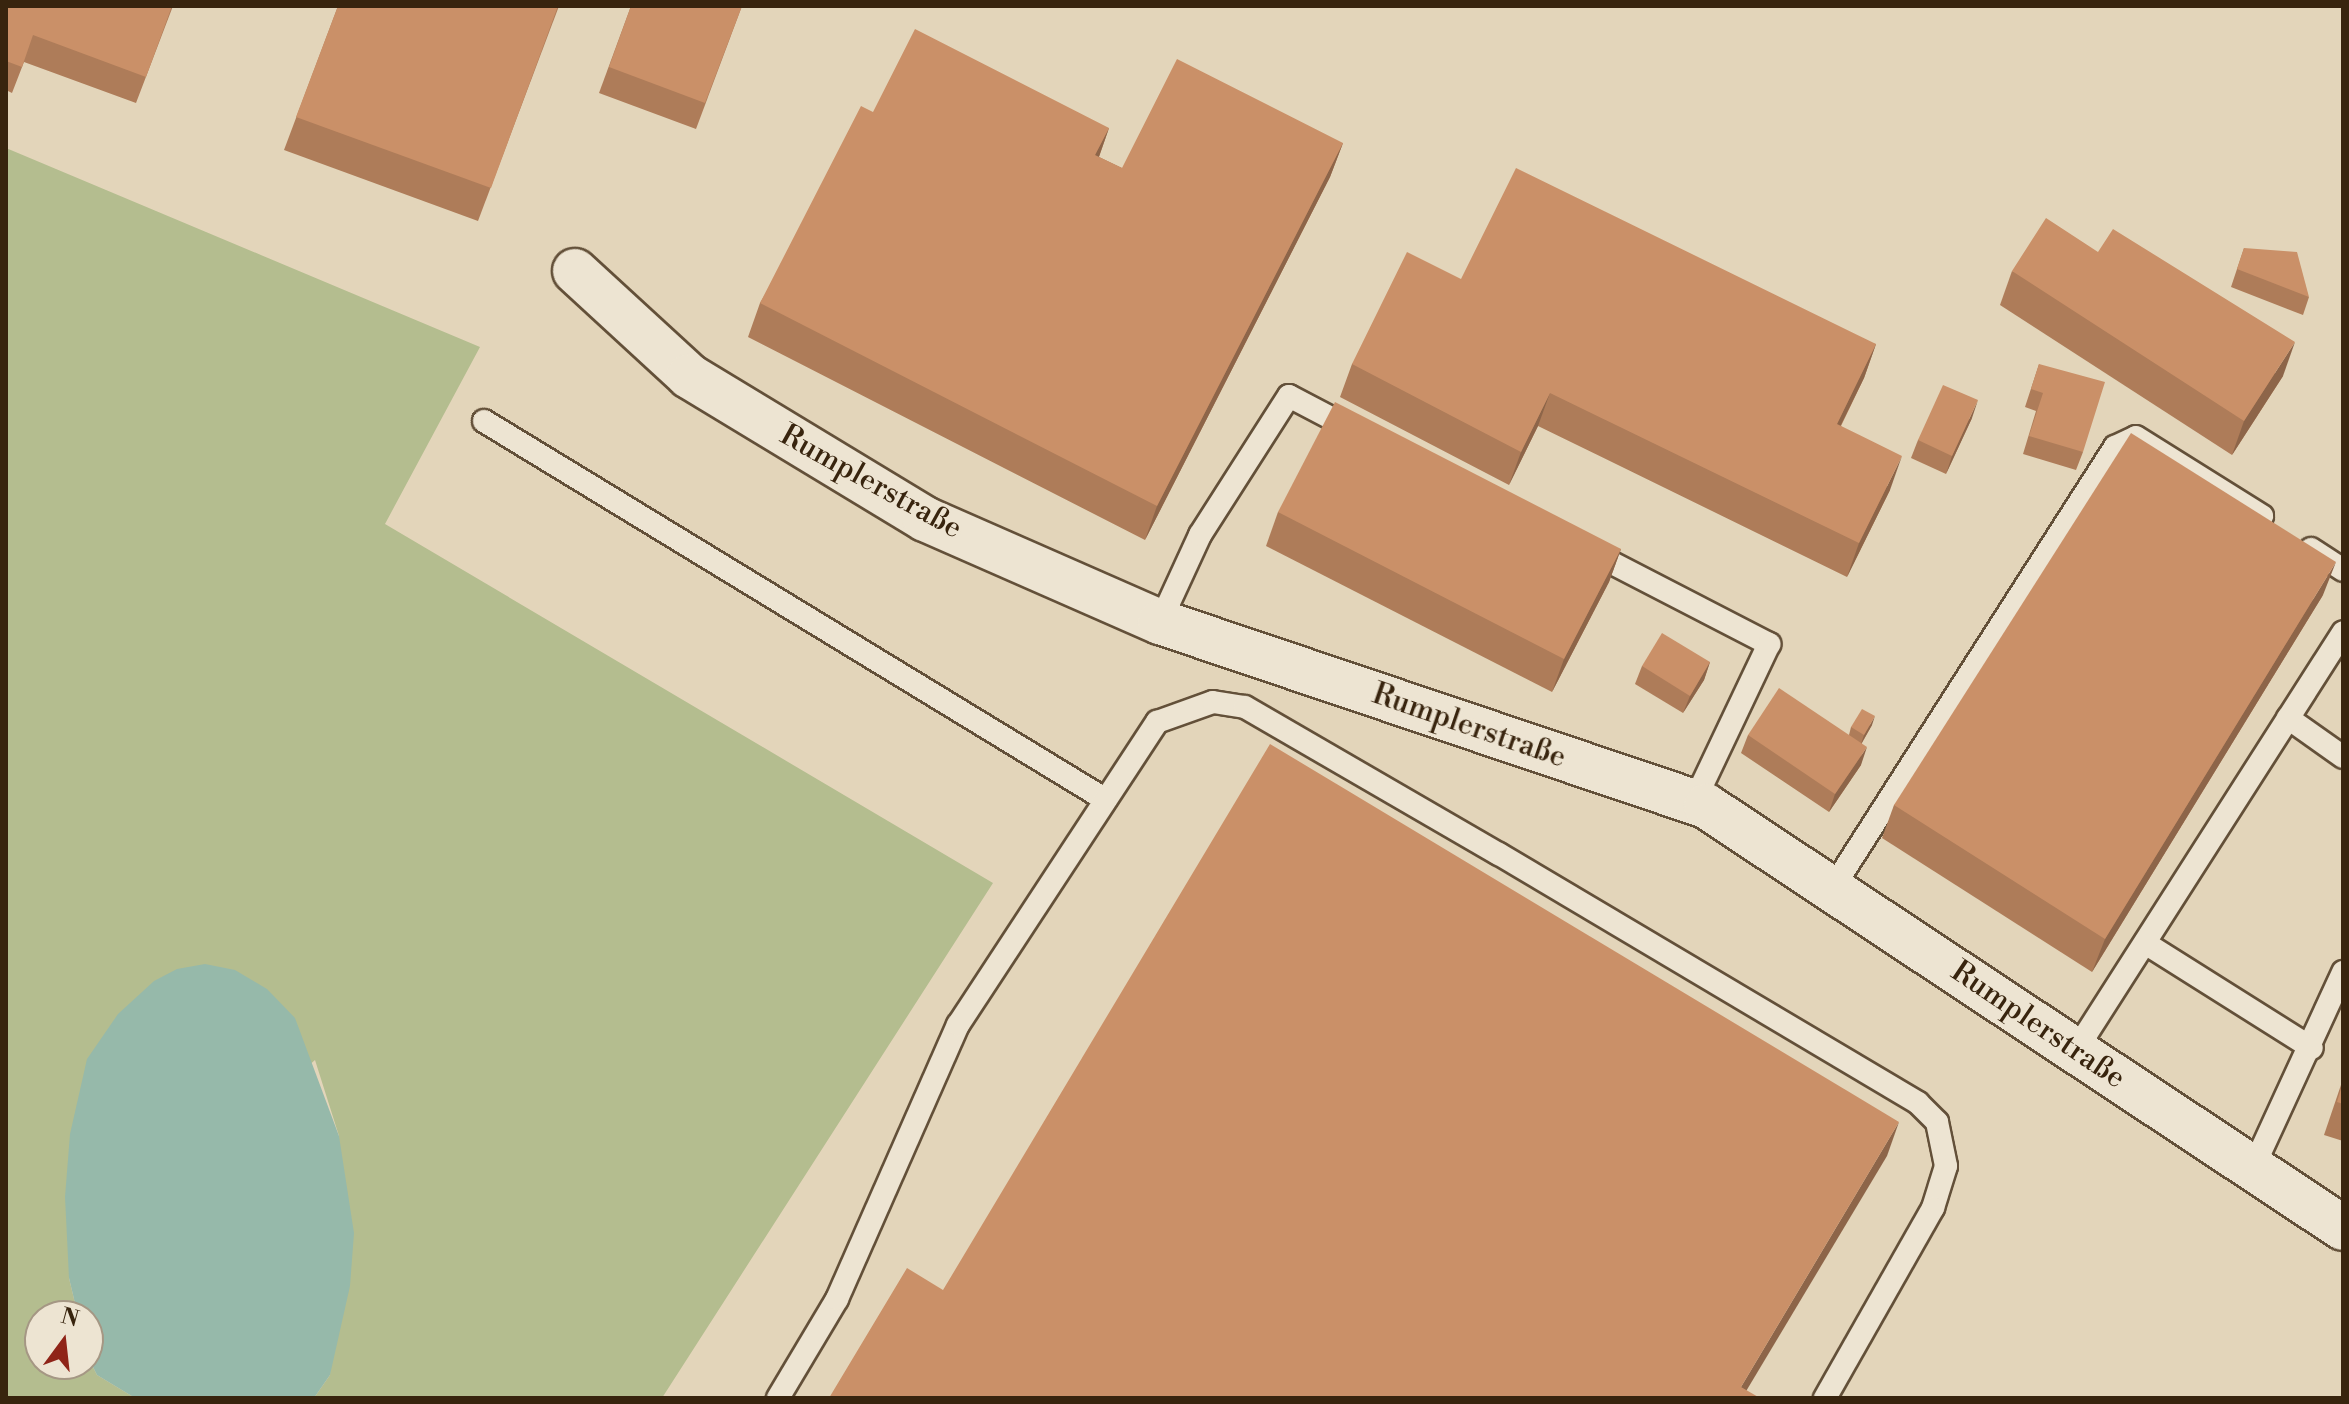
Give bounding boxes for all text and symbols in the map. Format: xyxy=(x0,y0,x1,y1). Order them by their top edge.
street label: Rumplerstraße xyxy=(774,417,968,547)
street label: Rumplerstraße xyxy=(1367,676,1571,776)
street label: Rumplerstraße xyxy=(1944,954,2132,1096)
north arrow xyxy=(24,1300,104,1380)
text: N xyxy=(58,1303,82,1334)

